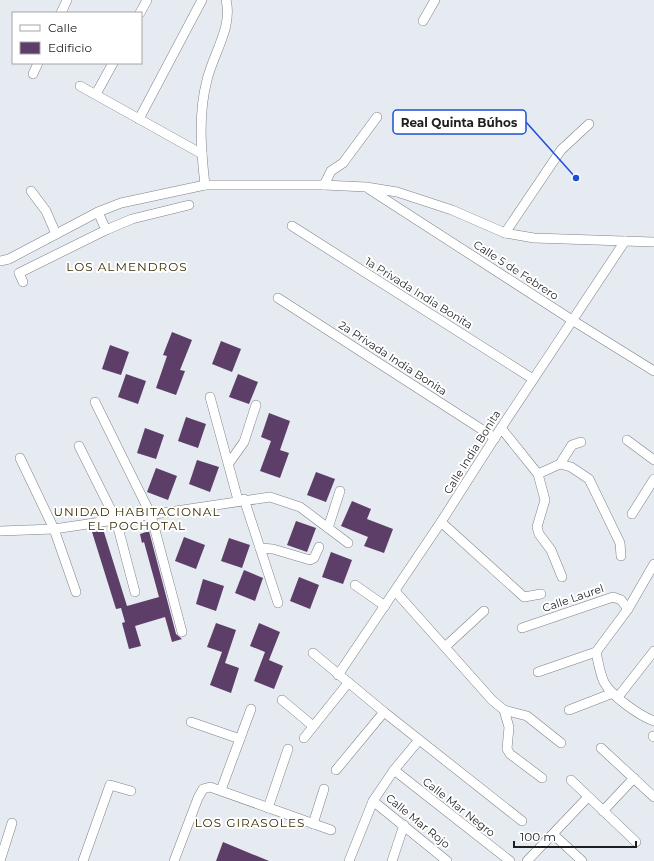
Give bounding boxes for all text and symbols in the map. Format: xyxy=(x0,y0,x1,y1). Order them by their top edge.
legend xyxy=(12,12,142,64)
text: Calle xyxy=(48,20,77,35)
text: Edificio xyxy=(48,40,92,55)
callout: Real Quinta Búhos xyxy=(393,110,526,134)
text: Real Quinta Búhos xyxy=(401,115,518,130)
street label: Calle 5 de Febrero xyxy=(471,237,561,303)
street label: 1a Privada India Bonita xyxy=(363,254,475,332)
district label: LOS ALMENDROS xyxy=(66,259,188,274)
street label: 2a Privada India Bonita xyxy=(336,318,450,398)
street label: Calle India Bonita xyxy=(441,407,503,497)
district label: UNIDAD HABITACIONAL EL POCHOTAL xyxy=(54,504,220,533)
street label: Calle Laurel xyxy=(541,581,605,615)
street label: Calle Mar Negro xyxy=(420,774,498,840)
street label: Calle Mar Rojo xyxy=(383,791,453,851)
district label: LOS GIRASOLES xyxy=(195,815,305,830)
scale bar xyxy=(514,823,636,849)
text: 100 m xyxy=(520,829,556,844)

